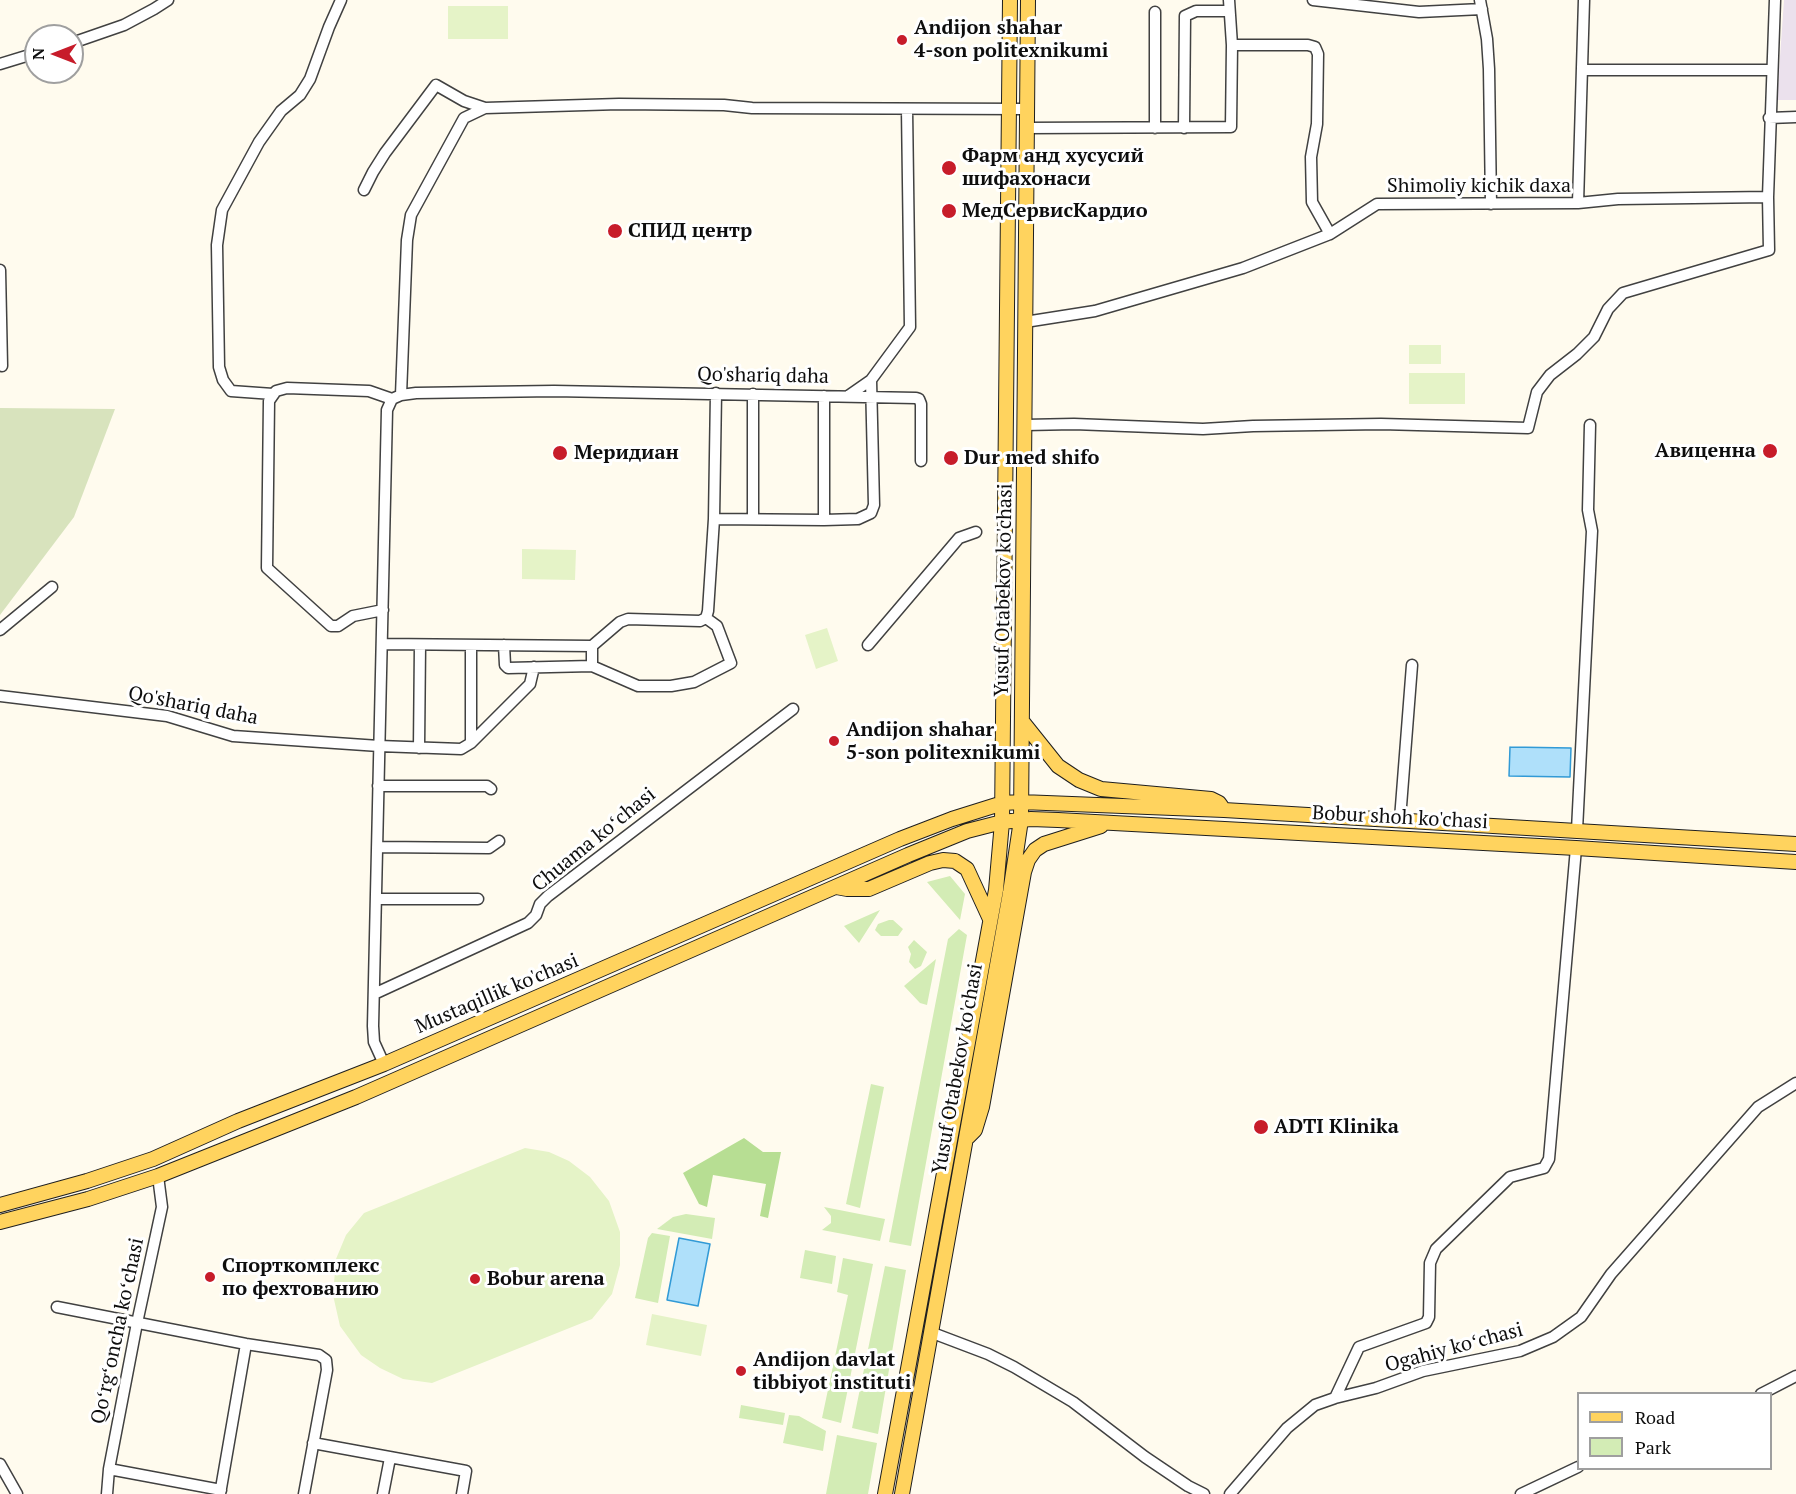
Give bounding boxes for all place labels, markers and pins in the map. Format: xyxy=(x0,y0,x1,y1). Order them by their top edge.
place label: Andijon shahar 4-son politexnikumi xyxy=(914,16,1108,63)
marker: Andijon shahar 4-son politexnikumi xyxy=(895,33,909,47)
place label: Фарм анд хусусий шифахонаси xyxy=(962,144,1144,191)
marker: Фарм анд хусусий шифахонаси xyxy=(940,159,958,177)
place label: МедСервисКардио xyxy=(962,199,1148,223)
marker: МедСервисКардио xyxy=(940,202,958,220)
place label: СПИД центр xyxy=(628,219,752,243)
marker: СПИД центр xyxy=(606,222,624,240)
place label: Авиценна xyxy=(1655,439,1756,463)
place label: Меридиан xyxy=(574,441,679,465)
marker: Авиценна xyxy=(1761,442,1779,460)
marker: Меридиан xyxy=(551,444,569,462)
place label: Dur med shifo xyxy=(964,446,1099,470)
marker: Dur med shifo xyxy=(942,449,960,467)
place label: Andijon shahar 5-son politexnikumi xyxy=(846,718,1040,765)
marker: Andijon shahar 5-son politexnikumi xyxy=(827,734,841,748)
place label: ADTI Klinika xyxy=(1274,1115,1399,1139)
marker: ADTI Klinika xyxy=(1252,1118,1270,1136)
place label: Спорткомплекс по фехтованию xyxy=(222,1254,379,1301)
place label: Bobur arena xyxy=(487,1267,605,1291)
marker: Спорткомплекс по фехтованию xyxy=(203,1270,217,1284)
marker: Bobur arena xyxy=(468,1272,482,1286)
place label: Andijon davlat tibbiyot instituti xyxy=(753,1348,911,1395)
marker: Andijon davlat tibbiyot instituti xyxy=(734,1364,748,1378)

